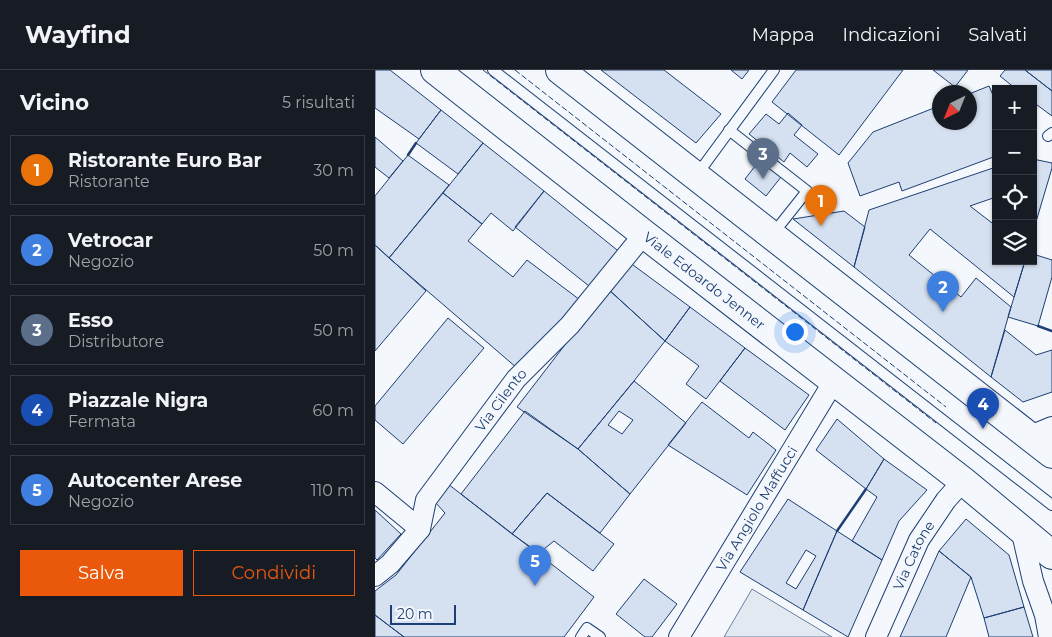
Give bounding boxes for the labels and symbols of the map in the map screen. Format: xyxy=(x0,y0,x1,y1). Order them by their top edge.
north arrow xyxy=(932,85,977,130)
pin: 3 xyxy=(747,138,779,179)
pin: 1 xyxy=(805,185,837,226)
street label: Viale Edoardo Jenner xyxy=(640,228,769,334)
pin: 2 xyxy=(927,271,959,312)
your location xyxy=(782,319,808,345)
street label: Via Cilento xyxy=(471,364,531,435)
pin: 4 xyxy=(967,388,999,429)
street label: Via Angiolo Maffucci xyxy=(712,443,801,575)
street label: Via Catone xyxy=(889,517,939,593)
pin: 5 xyxy=(519,545,551,586)
scale bar xyxy=(390,602,456,625)

